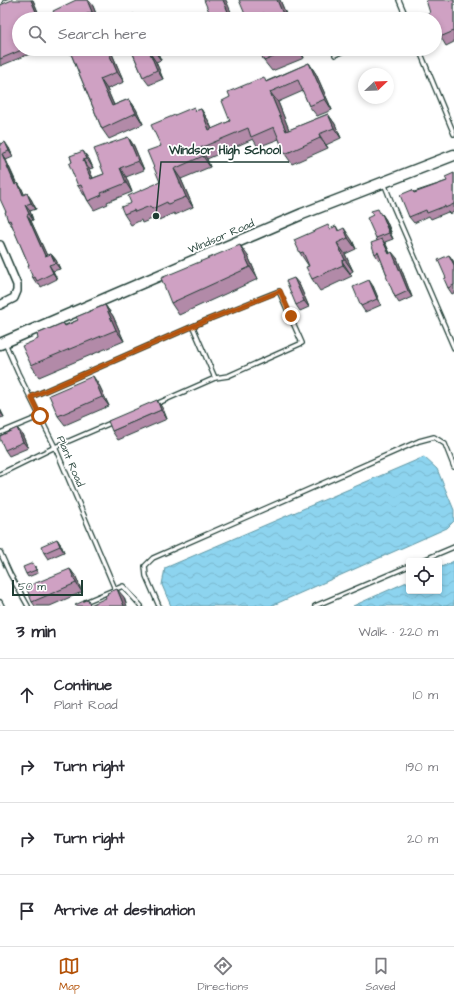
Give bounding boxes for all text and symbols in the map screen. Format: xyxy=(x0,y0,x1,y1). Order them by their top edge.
search box xyxy=(12,12,442,56)
icon: search xyxy=(26,23,48,45)
text: Search here xyxy=(58,24,147,45)
north arrow xyxy=(358,68,394,104)
callout: Windsor High School xyxy=(161,138,289,162)
text: Windsor High School xyxy=(168,142,281,161)
street label: Windsor Road xyxy=(186,216,257,257)
route end xyxy=(282,307,300,325)
route start xyxy=(31,407,49,425)
street label: Plant Road xyxy=(53,433,88,489)
map controls xyxy=(406,558,442,594)
button: locate xyxy=(406,558,442,594)
scale bar xyxy=(12,578,83,597)
text: 50 m xyxy=(18,579,46,594)
text: 3 min xyxy=(16,620,56,644)
text: Walk · 220 m xyxy=(358,623,438,641)
text: Continue xyxy=(54,675,112,696)
icon: ahead xyxy=(16,684,38,706)
text: 10 m xyxy=(413,686,438,704)
text: Plant Road xyxy=(54,696,118,714)
icon: right xyxy=(16,756,38,778)
text: Turn right xyxy=(54,756,125,777)
text: 190 m xyxy=(405,758,438,776)
icon: right xyxy=(16,828,38,850)
text: Turn right xyxy=(54,828,125,849)
text: 20 m xyxy=(407,830,438,848)
icon: arrive xyxy=(16,900,38,922)
text: Arrive at destination xyxy=(54,900,195,921)
tab: Map xyxy=(58,955,80,994)
tab: Directions xyxy=(197,955,249,994)
tab: Saved xyxy=(366,955,396,994)

